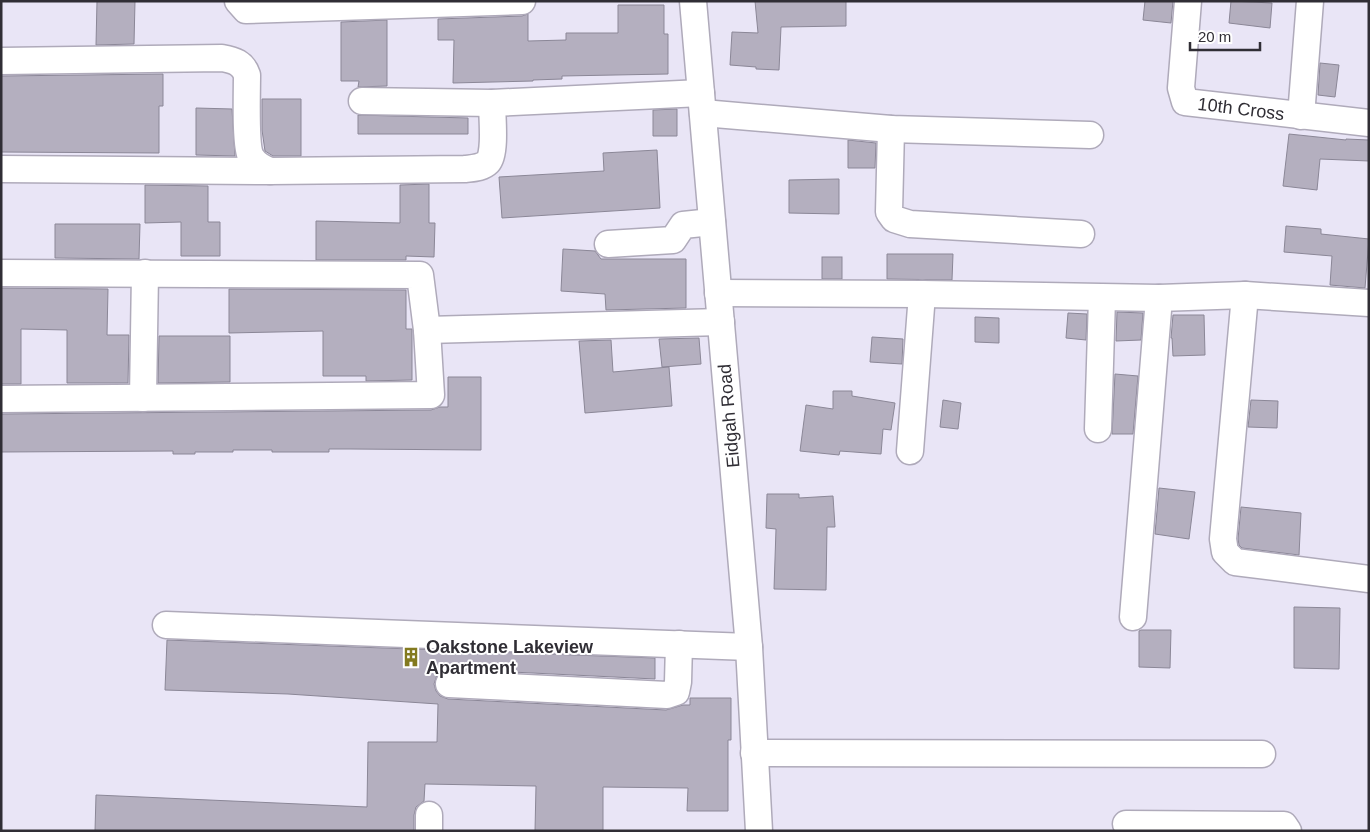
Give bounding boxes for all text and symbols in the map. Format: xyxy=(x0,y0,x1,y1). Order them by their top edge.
scale bar xyxy=(1190,20,1260,52)
text: 20 m xyxy=(1198,28,1231,45)
street label: 10th Cross xyxy=(1197,94,1285,124)
street label: Eidgah Road xyxy=(715,363,743,469)
place label: Oakstone Lakeview Apartment xyxy=(426,637,594,678)
building icon: Oakstone Lakeview Apartment xyxy=(400,646,422,668)

